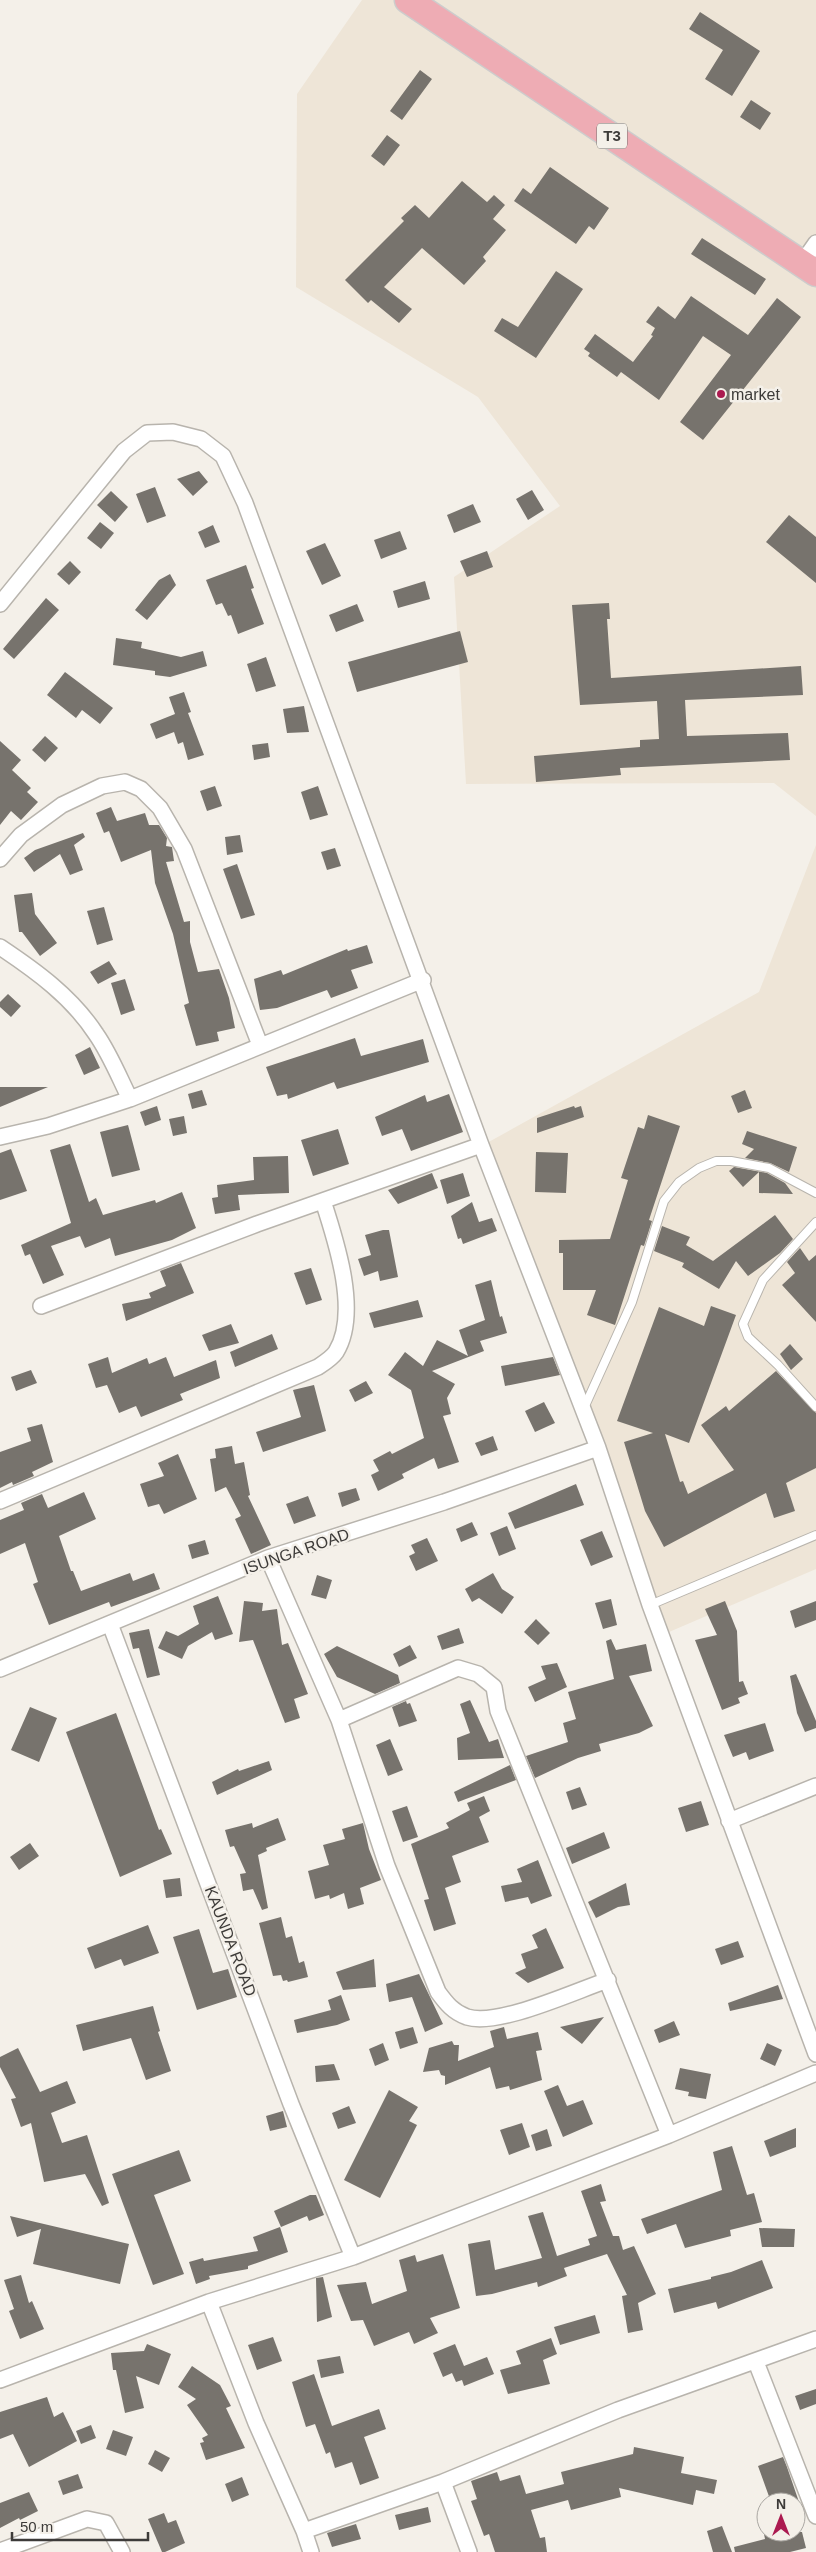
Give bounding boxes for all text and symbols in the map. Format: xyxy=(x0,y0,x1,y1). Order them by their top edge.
road number: T3 xyxy=(597,124,627,148)
place label: market xyxy=(731,386,780,403)
marker: market xyxy=(715,388,727,400)
street label: ISUNGA ROAD xyxy=(241,1525,351,1578)
street label: KAUNDA ROAD xyxy=(202,1884,259,1999)
north arrow xyxy=(756,2492,806,2542)
text: N xyxy=(776,2496,786,2512)
scale bar xyxy=(12,2510,149,2542)
text: 50 m xyxy=(20,2518,53,2535)

